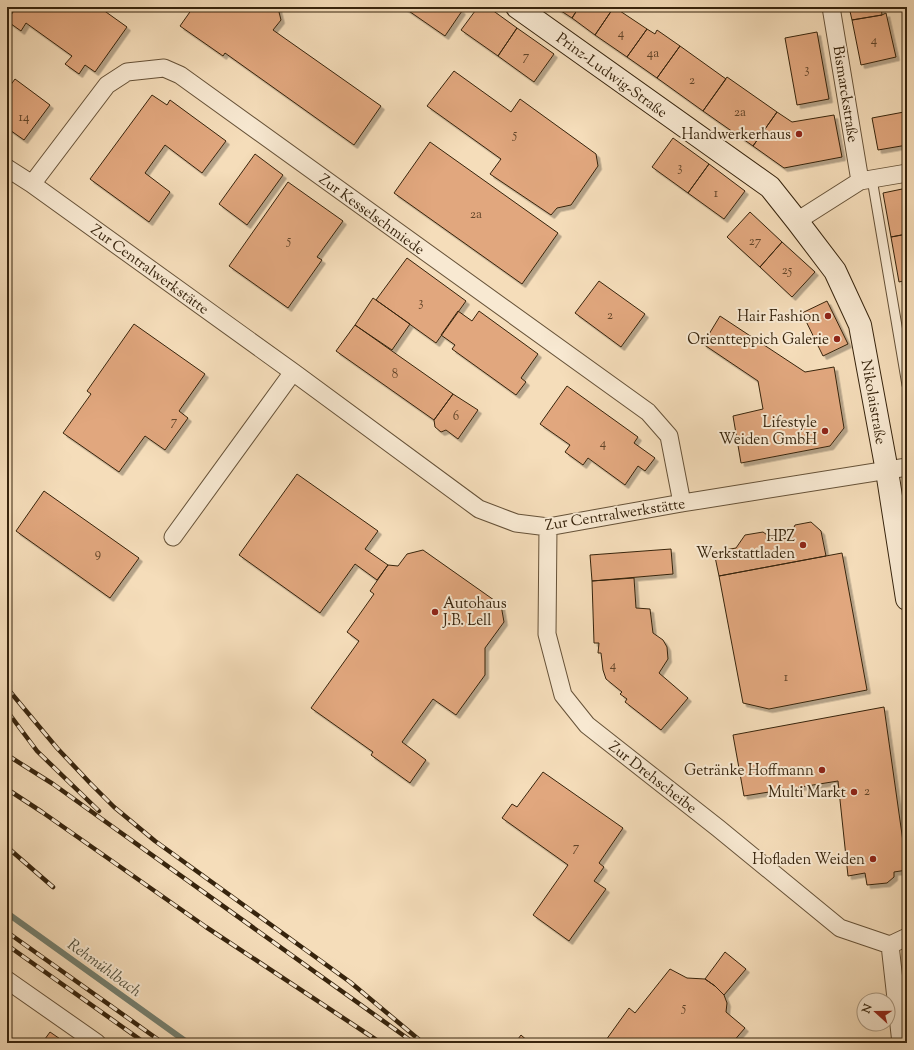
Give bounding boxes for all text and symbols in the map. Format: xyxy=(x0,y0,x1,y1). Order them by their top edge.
house number: 4 xyxy=(618,25,625,43)
street label: Prinz-Ludwig-Straße xyxy=(551,29,671,124)
house number: 4 xyxy=(871,32,878,50)
street label: Bismarckstraße xyxy=(827,44,863,144)
house number: 4a xyxy=(647,45,659,63)
house number: 7 xyxy=(523,48,530,66)
house number: 3 xyxy=(804,61,810,79)
house number: 2 xyxy=(689,72,695,90)
house number: 2a xyxy=(734,104,746,122)
house number: 14 xyxy=(19,109,30,127)
place label: Handwerkerhaus xyxy=(681,125,791,146)
house number: 5 xyxy=(512,126,518,144)
marker: Handwerkerhaus xyxy=(794,129,804,139)
house number: 3 xyxy=(677,159,683,177)
street label: Zur Kesselschmiede xyxy=(314,170,428,261)
house number: 1 xyxy=(714,185,719,203)
house number: 2a xyxy=(470,206,482,224)
street label: Zur Centralwerkstätte xyxy=(86,220,213,320)
house number: 5 xyxy=(286,232,292,250)
house number: 27 xyxy=(749,233,762,251)
house number: 25 xyxy=(782,262,793,280)
house number: 3 xyxy=(418,294,424,312)
house number: 2 xyxy=(607,307,613,325)
place label: Hair Fashion xyxy=(737,307,820,328)
marker: Hair Fashion xyxy=(823,311,833,321)
place label: Orientteppich Galerie xyxy=(687,330,829,351)
marker: Orientteppich Galerie xyxy=(832,334,842,344)
street label: Nikolaistraße xyxy=(855,358,890,446)
house number: 8 xyxy=(392,366,398,384)
house number: 6 xyxy=(453,408,459,426)
house number: 7 xyxy=(171,413,178,431)
place label: Lifestyle Weiden GmbH xyxy=(719,413,817,451)
marker: Lifestyle Weiden GmbH xyxy=(820,426,830,436)
house number: 4 xyxy=(600,435,607,453)
street label: Zur Centralwerkstätte xyxy=(544,494,687,537)
place label: HPZ Werkstattladen xyxy=(696,527,796,565)
marker: HPZ Werkstattladen xyxy=(798,540,808,550)
house number: 9 xyxy=(95,545,101,563)
place label: Autohaus J.B. Lell xyxy=(442,594,507,632)
marker: Autohaus J.B. Lell xyxy=(430,607,440,617)
house number: 4 xyxy=(610,657,617,675)
house number: 1 xyxy=(784,669,789,687)
street label: Zur Drehscheibe xyxy=(604,737,701,819)
place label: Getränke Hoffmann xyxy=(684,761,814,782)
marker: Getränke Hoffmann xyxy=(817,765,827,775)
place label: Multi Markt xyxy=(768,783,846,804)
house number: 2 xyxy=(864,783,870,801)
marker: Multi Markt xyxy=(849,787,859,797)
house number: 7 xyxy=(573,839,580,857)
place label: Hofladen Weiden xyxy=(752,850,865,871)
marker: Hofladen Weiden xyxy=(868,854,878,864)
water label: Rehmühlbach xyxy=(62,934,145,1004)
north arrow xyxy=(856,992,896,1032)
house number: 5 xyxy=(681,999,687,1017)
text: N xyxy=(858,1002,877,1017)

